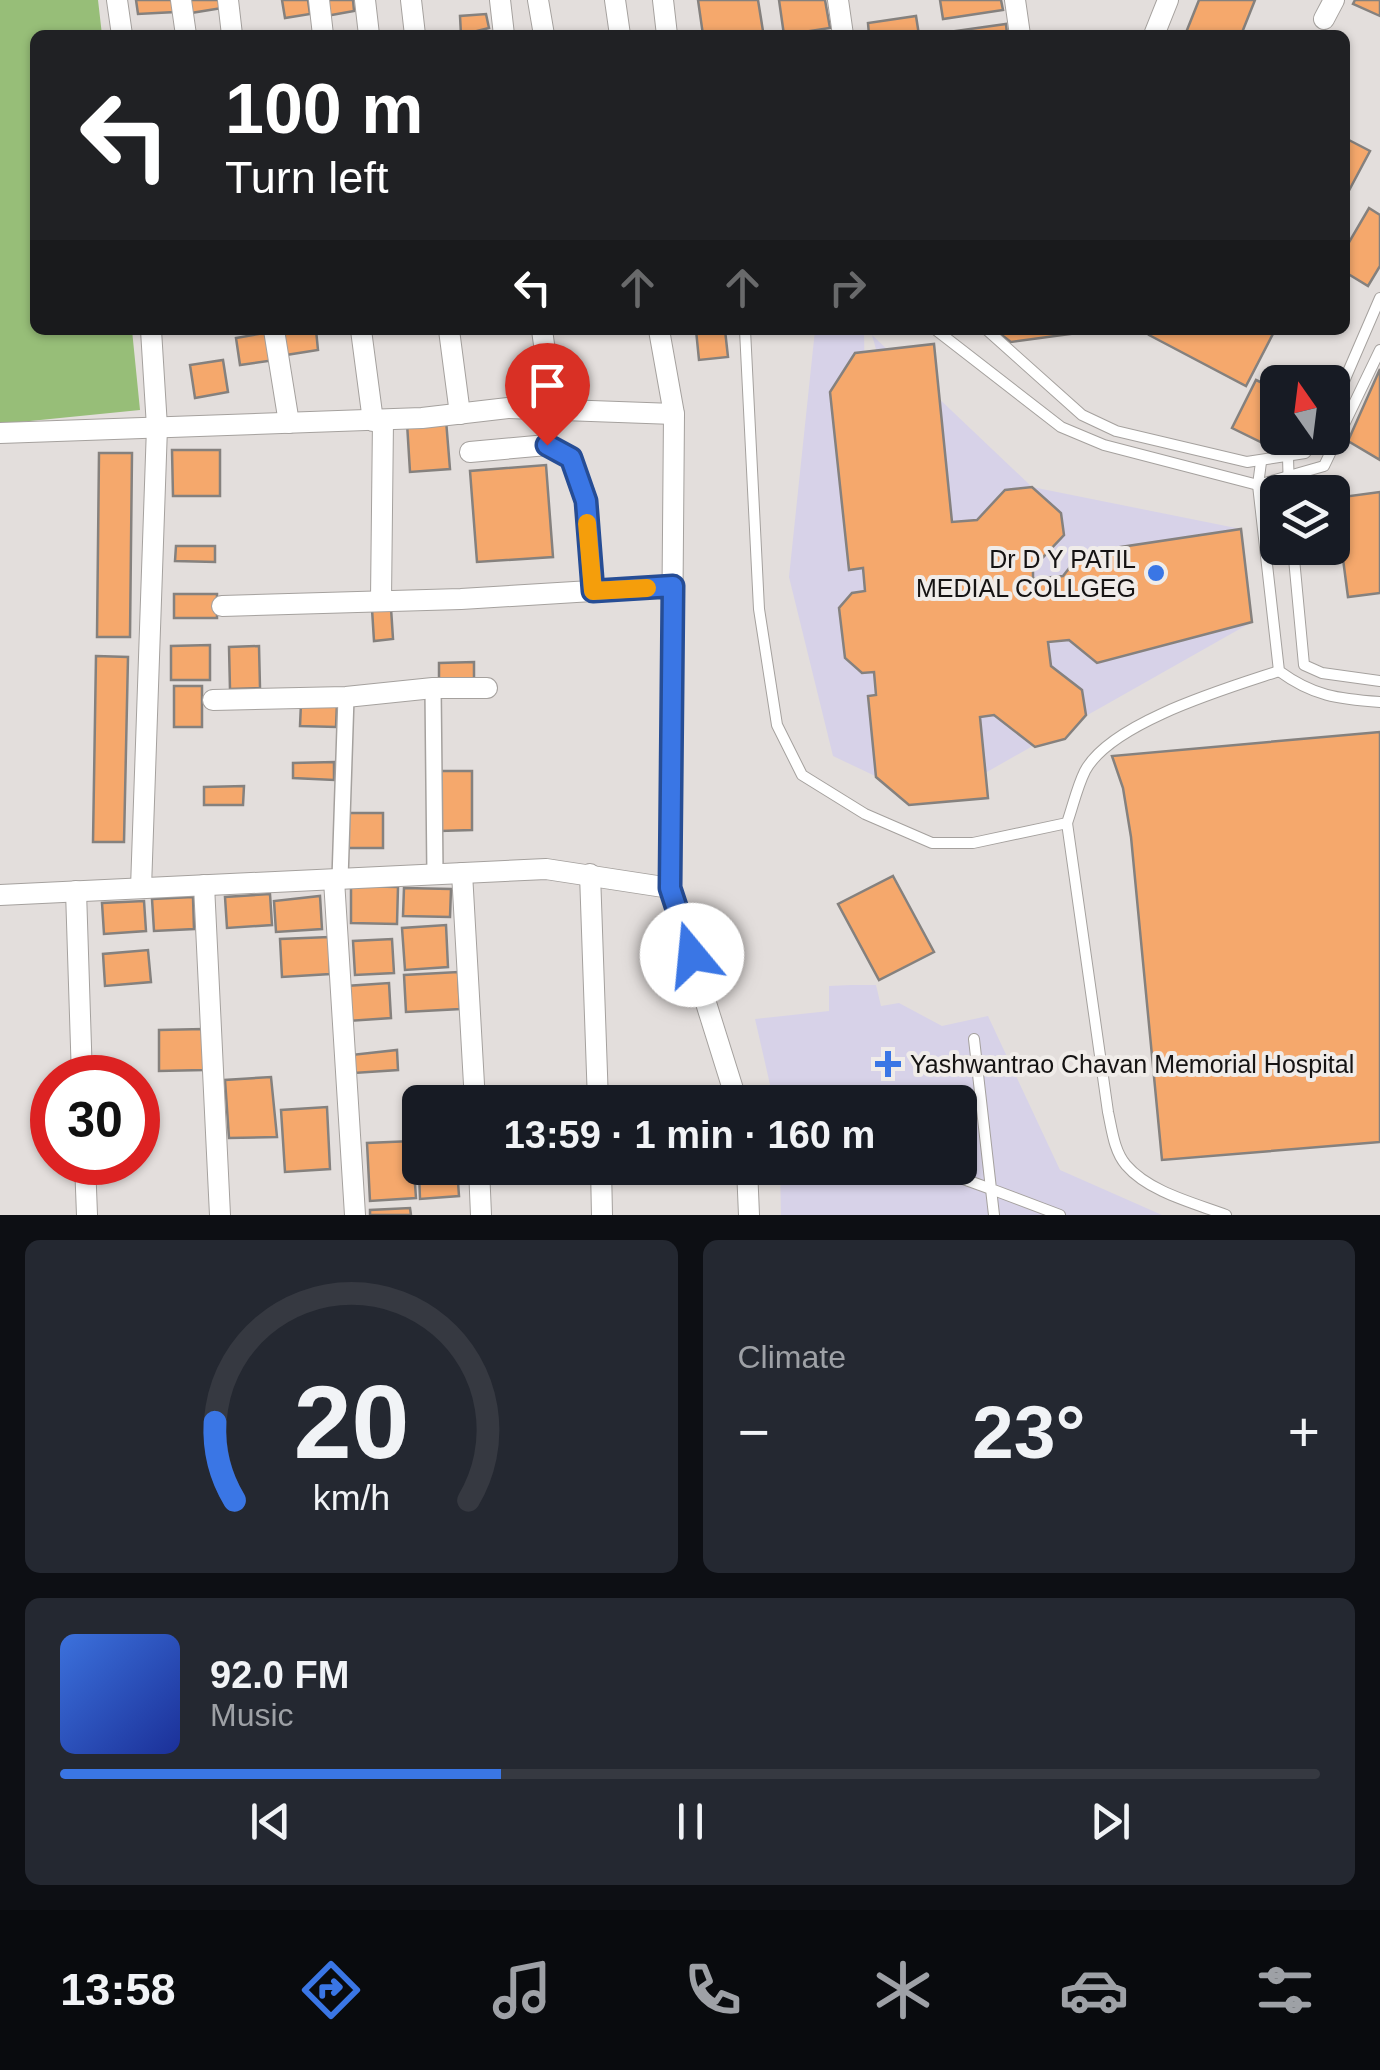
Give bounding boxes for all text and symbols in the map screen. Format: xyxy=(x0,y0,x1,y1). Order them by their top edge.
icon: left xyxy=(60,70,190,200)
text: 100 m xyxy=(225,70,423,148)
text: Turn left xyxy=(225,152,388,203)
icon: left xyxy=(505,260,560,315)
icon: ahead xyxy=(610,260,665,315)
icon: ahead xyxy=(715,260,770,315)
icon: right xyxy=(820,260,875,315)
pin xyxy=(505,343,590,446)
icon: arrive xyxy=(520,358,575,413)
north arrow xyxy=(1260,365,1350,455)
map controls xyxy=(1260,365,1350,565)
button: layers xyxy=(1260,475,1350,565)
place label: Dr D Y PATIL MEDIAL COLLGEG xyxy=(916,545,1136,602)
marker: Dr D Y PATIL MEDIAL COLLGEG xyxy=(1145,562,1167,584)
position arrow xyxy=(640,903,744,1007)
place label: Yashwantrao Chavan Memorial Hospital xyxy=(910,1050,1354,1078)
marker: Yashwantrao Chavan Memorial Hospital xyxy=(875,1051,901,1077)
speed limit sign: 30 xyxy=(30,1055,160,1185)
text: 13:59 · 1 min · 160 m xyxy=(504,1114,875,1156)
text: Climate xyxy=(738,1339,846,1375)
text: 20 xyxy=(293,1364,409,1480)
text: 23° xyxy=(972,1390,1085,1474)
text: − xyxy=(738,1401,770,1463)
text: + xyxy=(1288,1401,1320,1463)
text: km/h xyxy=(313,1478,390,1518)
text: 92.0 FM xyxy=(210,1654,349,1696)
text: Music xyxy=(210,1697,294,1733)
icon: previous xyxy=(243,1794,298,1849)
icon: pause xyxy=(663,1794,718,1849)
icon: next xyxy=(1083,1794,1138,1849)
icon: directions xyxy=(296,1955,366,2025)
icon: music xyxy=(487,1955,557,2025)
icon: phone xyxy=(678,1955,748,2025)
icon: climate xyxy=(868,1955,938,2025)
icon: car xyxy=(1059,1955,1129,2025)
icon: filters xyxy=(1250,1955,1320,2025)
text: 13:58 xyxy=(60,1964,175,2015)

